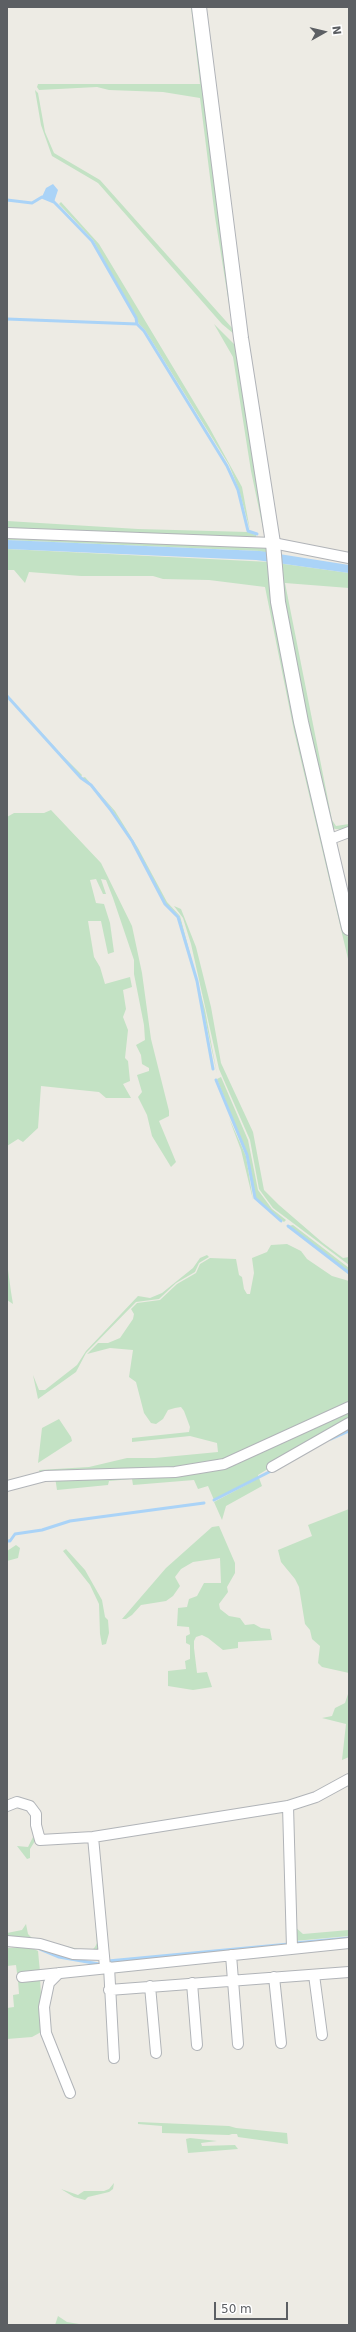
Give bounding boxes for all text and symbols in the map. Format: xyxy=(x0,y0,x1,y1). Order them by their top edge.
north arrow xyxy=(304,12,344,52)
text: N xyxy=(329,25,343,36)
scale bar xyxy=(216,2294,290,2320)
text: 50 m xyxy=(221,2302,252,2316)

